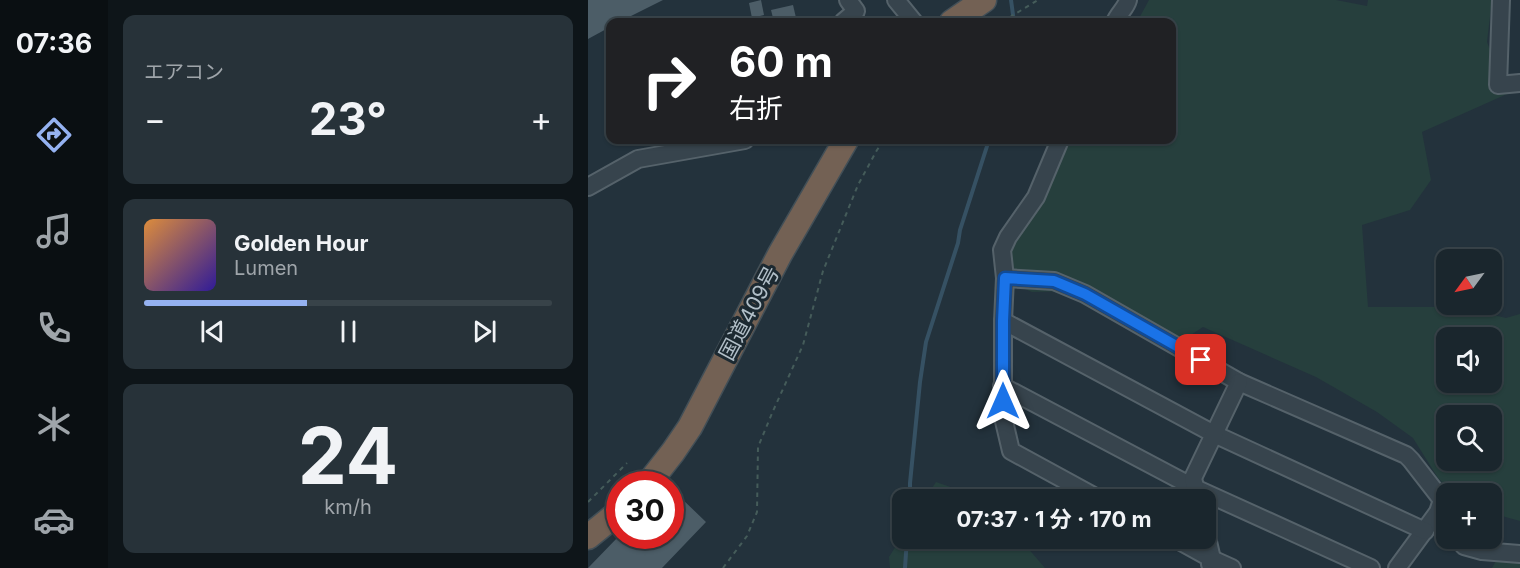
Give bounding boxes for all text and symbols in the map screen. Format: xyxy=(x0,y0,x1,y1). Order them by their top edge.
text: 07:36 xyxy=(16,27,92,60)
text: 60 m xyxy=(729,36,833,87)
icon: right xyxy=(630,42,708,120)
text: エアコン xyxy=(144,60,224,84)
text: 23° xyxy=(309,91,387,146)
text: 右折 xyxy=(729,92,783,125)
text: − xyxy=(144,99,166,139)
text: + xyxy=(530,99,552,139)
icon: directions xyxy=(33,114,75,156)
icon: music xyxy=(33,210,75,252)
text: Golden Hour xyxy=(234,230,368,256)
north arrow xyxy=(1436,249,1502,315)
map controls xyxy=(1436,249,1502,549)
text: Lumen xyxy=(234,256,298,280)
street label: 国道409号 xyxy=(714,262,784,364)
icon: phone xyxy=(33,307,75,349)
icon: previous xyxy=(196,315,229,348)
icon: pause xyxy=(332,315,365,348)
icon: next xyxy=(468,315,501,348)
button: sound xyxy=(1436,327,1502,393)
pin xyxy=(1175,334,1226,385)
icon: arrive xyxy=(1184,343,1217,376)
position arrow xyxy=(971,369,1035,433)
icon: climate xyxy=(33,403,75,445)
button: search xyxy=(1436,405,1502,471)
text: 24 xyxy=(298,408,398,503)
speed limit sign: 30 xyxy=(606,471,684,549)
button: + xyxy=(1436,483,1502,549)
text: km/h xyxy=(324,495,372,519)
icon: car xyxy=(33,499,75,541)
text: 07:37 · 1 分 · 170 m xyxy=(956,506,1152,532)

